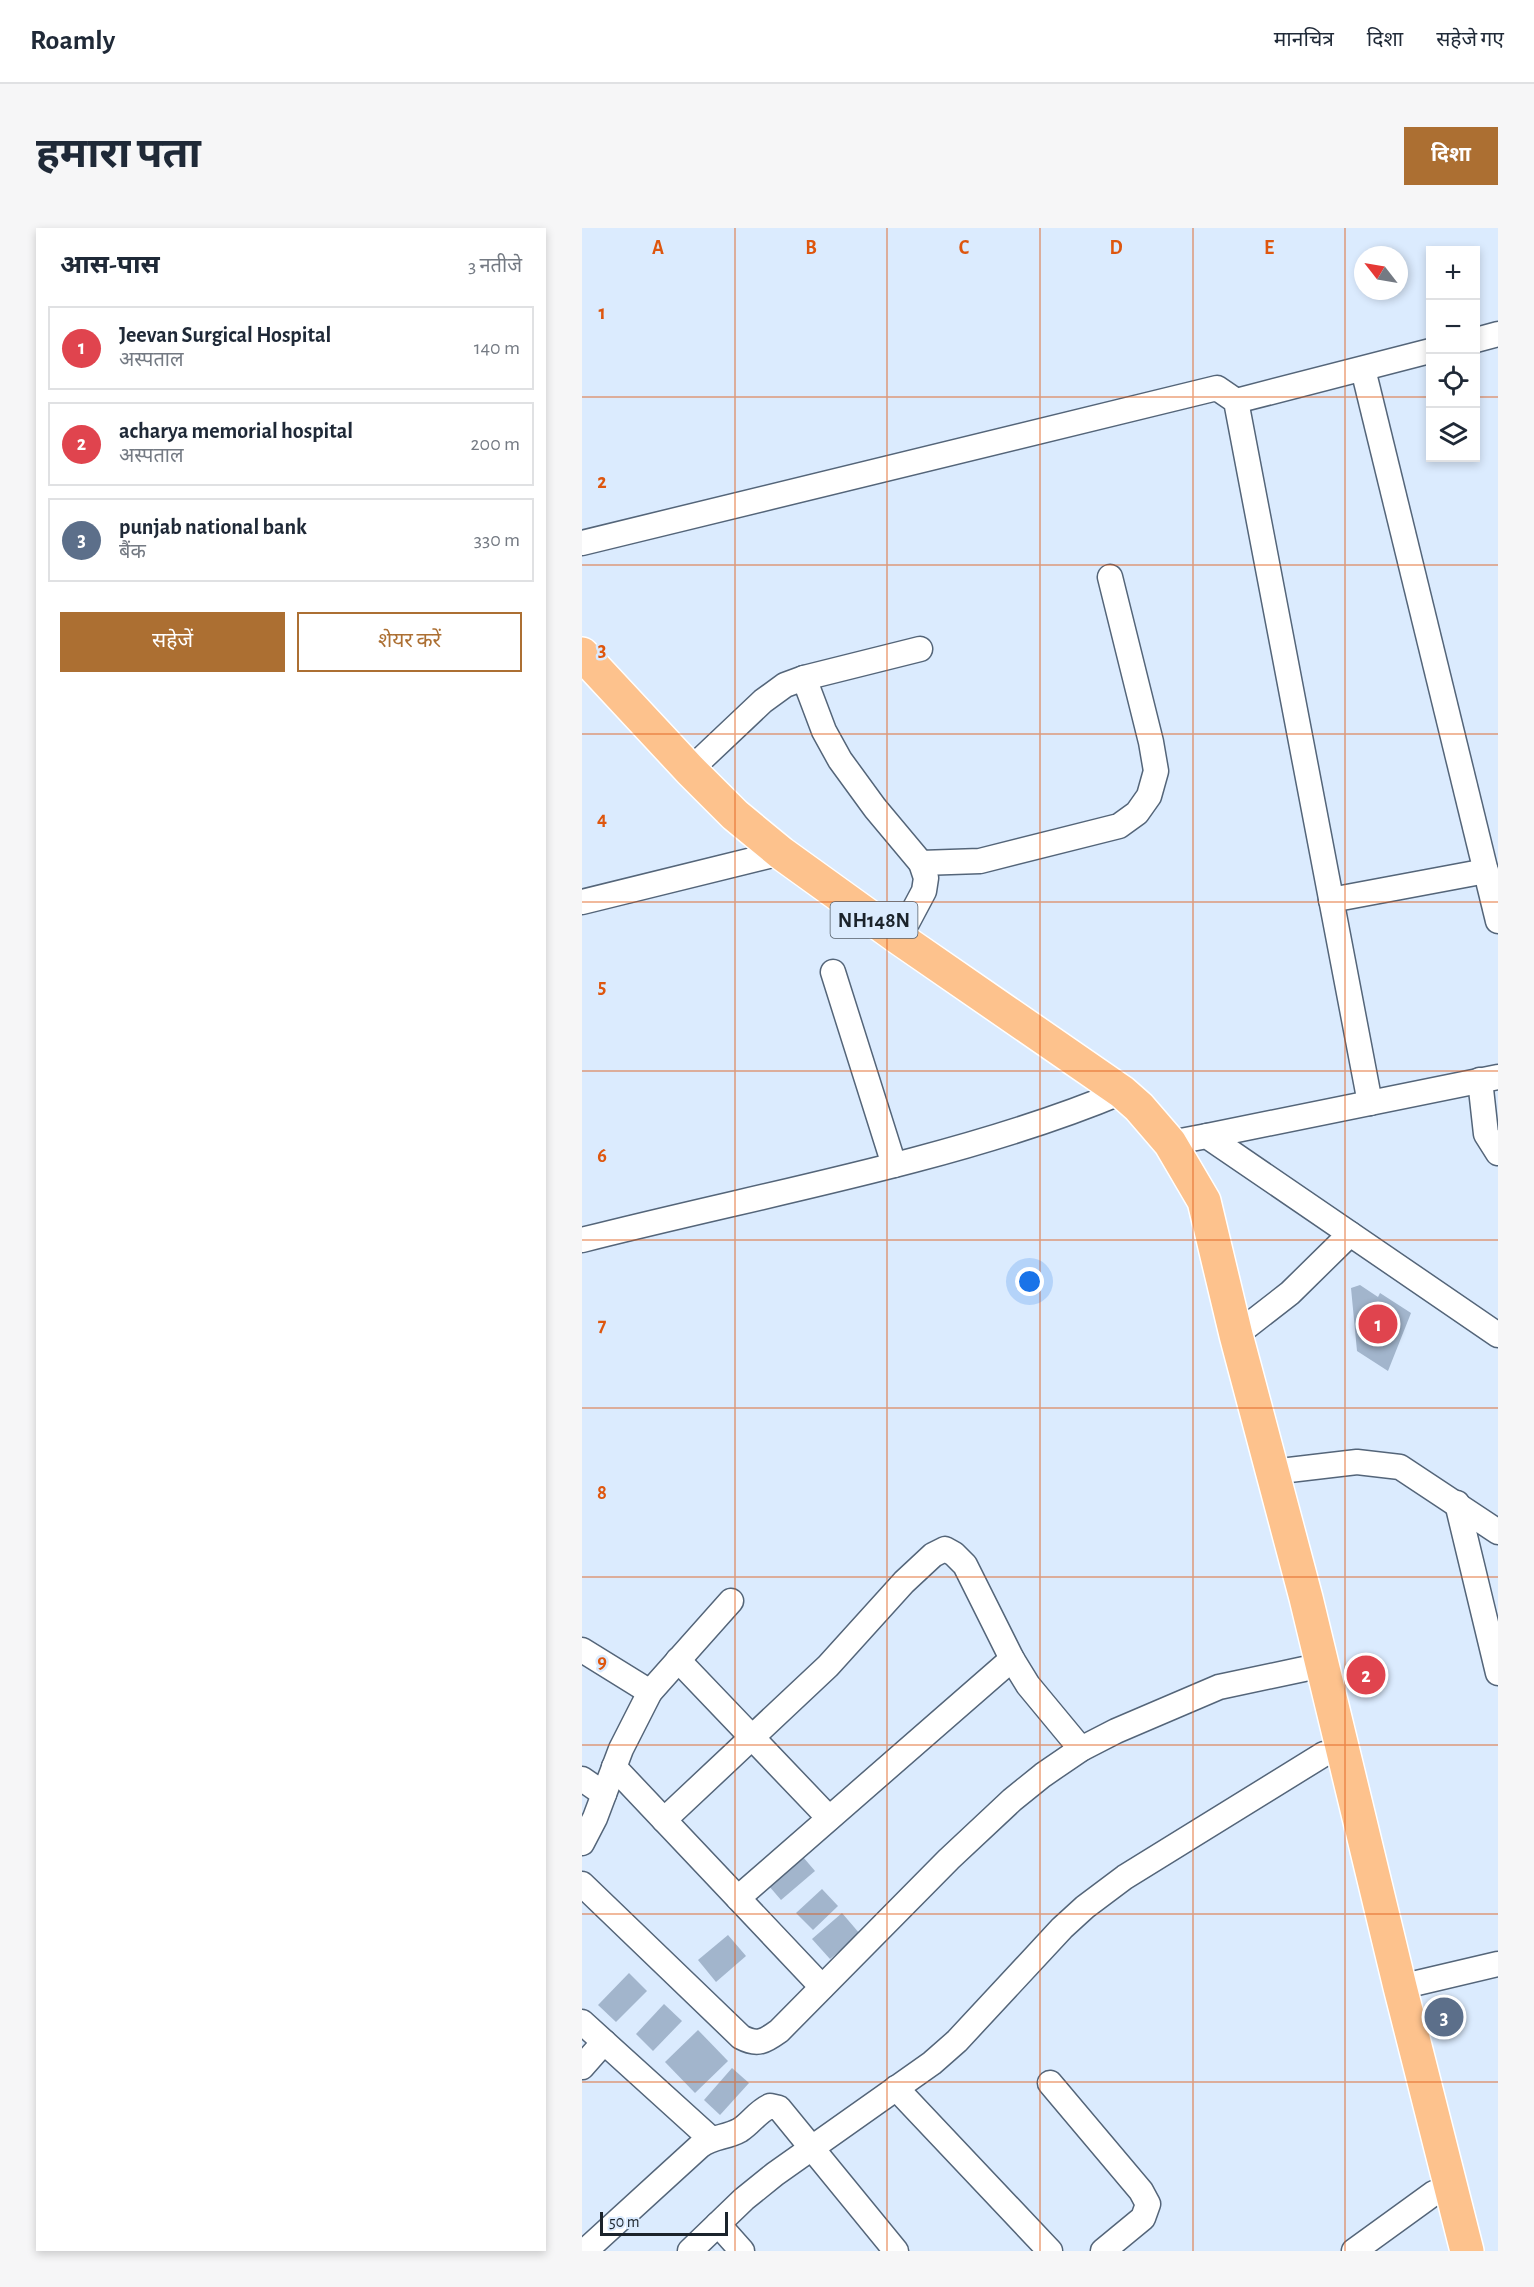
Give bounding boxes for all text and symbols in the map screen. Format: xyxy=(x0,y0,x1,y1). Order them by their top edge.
text: Roamly xyxy=(30,27,115,55)
text: मानचित्र xyxy=(1274,29,1334,50)
text: दिशा xyxy=(1367,29,1403,50)
text: सहेजे गए xyxy=(1436,29,1504,50)
button: दिशा xyxy=(1404,127,1498,185)
text: हमारा पता xyxy=(36,133,201,175)
text: A xyxy=(652,238,664,258)
text: B xyxy=(805,238,817,258)
text: C xyxy=(959,238,970,258)
text: D xyxy=(1109,238,1123,258)
text: E xyxy=(1264,238,1274,258)
north arrow xyxy=(1354,246,1408,300)
map controls xyxy=(1426,246,1480,462)
button: + xyxy=(1426,246,1480,300)
text: आस-पास xyxy=(60,252,160,278)
text: 3 नतीजे xyxy=(468,256,522,276)
button: − xyxy=(1426,300,1480,354)
text: 1 xyxy=(598,303,606,323)
text: Jeevan Surgical Hospital xyxy=(119,324,331,346)
text: 1 xyxy=(78,338,85,358)
text: 140 m xyxy=(474,338,520,358)
text: अस्पताल xyxy=(119,350,184,370)
button: locate xyxy=(1426,354,1480,408)
button: layers xyxy=(1426,408,1480,462)
text: acharya memorial hospital xyxy=(119,420,353,442)
text: 2 xyxy=(77,434,86,454)
text: 200 m xyxy=(470,434,520,454)
text: अस्पताल xyxy=(119,446,184,466)
text: 2 xyxy=(597,472,607,492)
text: punjab national bank xyxy=(119,516,307,538)
text: 3 xyxy=(77,530,86,550)
text: 330 m xyxy=(474,530,520,550)
text: बैंक xyxy=(119,542,146,562)
button: सहेजें xyxy=(60,612,285,672)
button: शेयर करें xyxy=(297,612,522,672)
text: 3 xyxy=(598,640,606,660)
text: 4 xyxy=(597,809,607,829)
road number: NH148N xyxy=(830,902,918,938)
text: 5 xyxy=(598,977,606,997)
text: 6 xyxy=(597,1146,607,1166)
your location xyxy=(1015,1267,1044,1296)
pin: 1 xyxy=(1358,1302,1398,1346)
text: 7 xyxy=(598,1315,607,1335)
text: 8 xyxy=(597,1483,607,1503)
text: 9 xyxy=(597,1652,607,1672)
pin: 2 xyxy=(1346,1652,1386,1698)
pin: 3 xyxy=(1424,1994,1464,2040)
scale bar xyxy=(600,2209,728,2236)
text: 50 m xyxy=(609,2214,640,2230)

